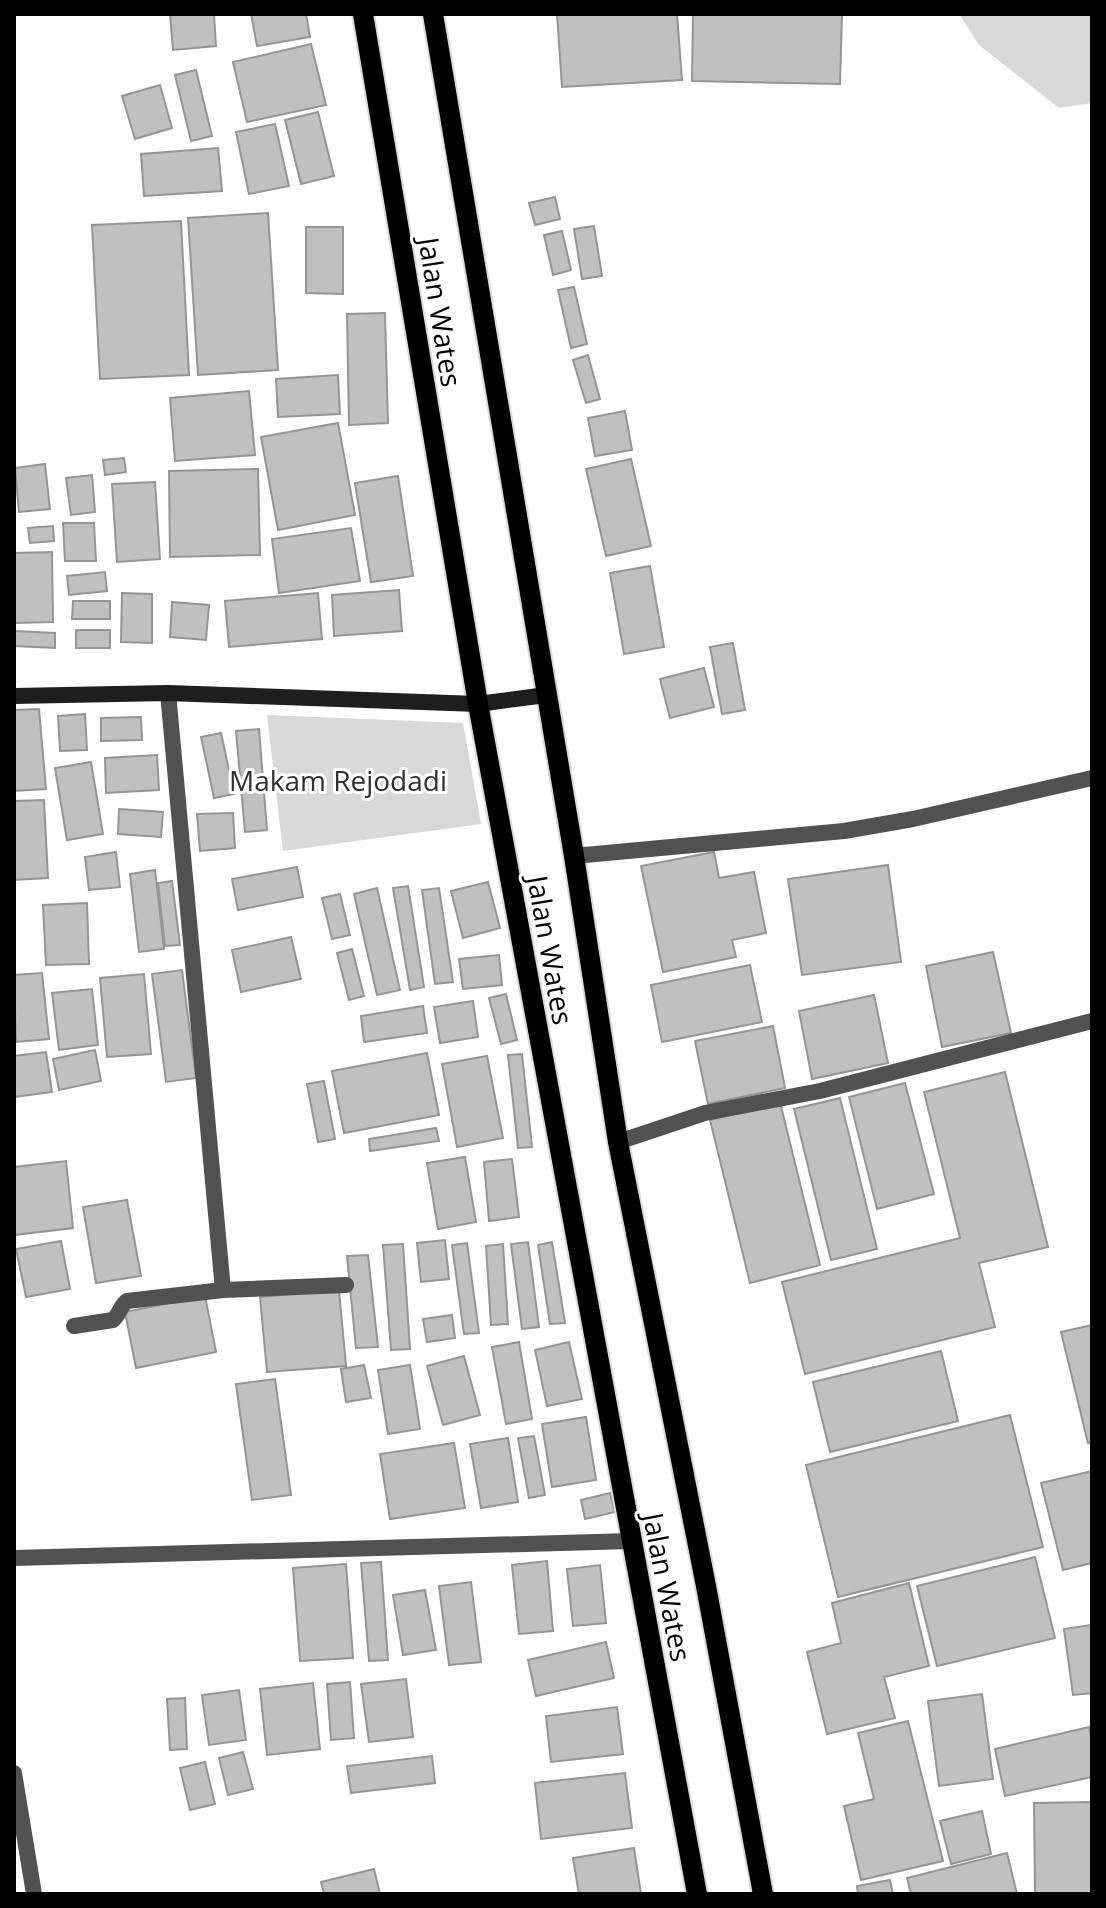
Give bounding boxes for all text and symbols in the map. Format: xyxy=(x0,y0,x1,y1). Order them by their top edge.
street label: Jalan Wates xyxy=(410,232,472,389)
park label: Makam Rejodadi xyxy=(229,761,447,799)
street label: Jalan Wates xyxy=(519,870,583,1027)
street label: Jalan Wates xyxy=(634,1507,701,1665)

